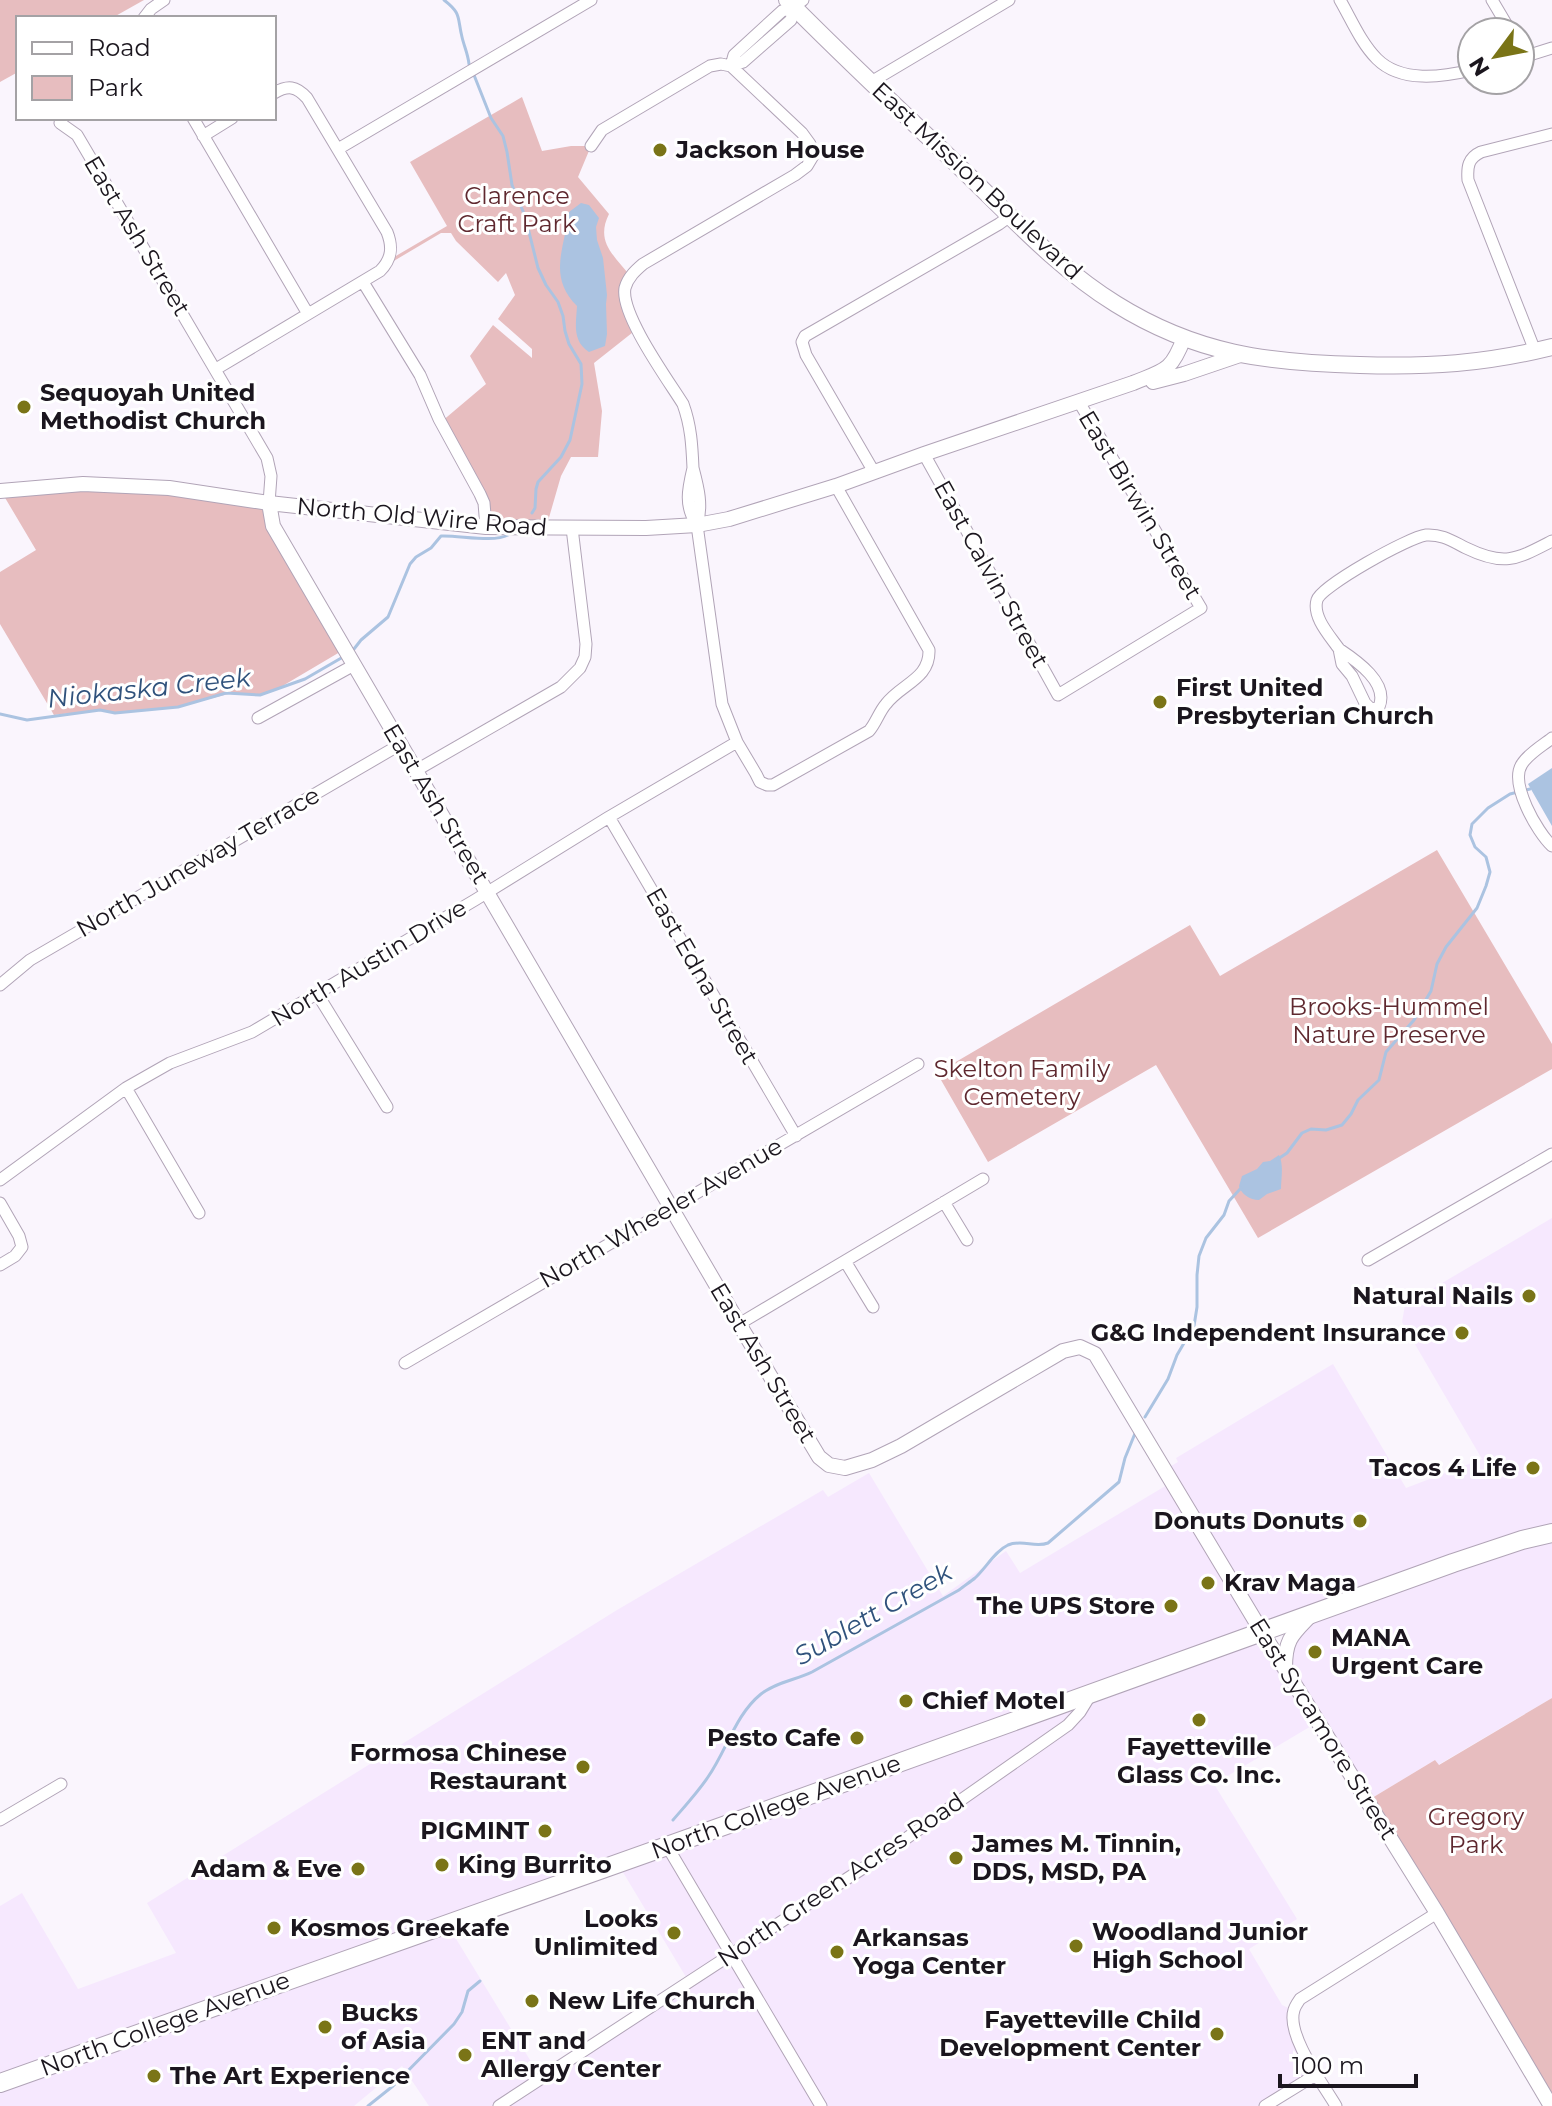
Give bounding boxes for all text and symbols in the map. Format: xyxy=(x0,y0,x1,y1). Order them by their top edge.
legend xyxy=(16,16,276,120)
north arrow xyxy=(1456,16,1536,96)
text: Road xyxy=(88,33,151,62)
text: N xyxy=(1463,52,1496,81)
text: Park xyxy=(88,73,143,102)
street label: East Mission Boulevard xyxy=(866,76,1088,286)
place label: Jackson House xyxy=(675,135,865,164)
marker: Jackson House xyxy=(651,141,669,159)
street label: East Ash Street xyxy=(78,150,197,321)
park label: Clarence Craft Park xyxy=(458,181,577,238)
place label: Sequoyah United Methodist Church xyxy=(40,378,266,435)
marker: Sequoyah United Methodist Church xyxy=(15,398,33,416)
street label: East Birwin Street xyxy=(1073,405,1208,605)
street label: East Calvin Street xyxy=(928,475,1055,673)
street label: North Old Wire Road xyxy=(296,491,549,542)
water label: Niokaska Creek xyxy=(46,661,254,715)
place label: First United Presbyterian Church xyxy=(1176,673,1434,730)
marker: First United Presbyterian Church xyxy=(1151,693,1169,711)
street label: East Ash Street xyxy=(377,718,496,889)
street label: North Juneway Terrace xyxy=(71,780,325,943)
street label: East Edna Street xyxy=(640,882,765,1069)
street label: North Austin Drive xyxy=(266,893,472,1032)
park label: Brooks-Hummel Nature Preserve xyxy=(1289,992,1489,1049)
park label: Skelton Family Cemetery xyxy=(934,1054,1110,1111)
street label: North Wheeler Avenue xyxy=(534,1131,787,1294)
street label: East Ash Street xyxy=(704,1277,823,1448)
place label: Natural Nails xyxy=(1352,1281,1513,1310)
marker: Natural Nails xyxy=(1520,1287,1538,1305)
place label: G&G Independent Insurance xyxy=(1091,1318,1446,1347)
marker: G&G Independent Insurance xyxy=(1453,1324,1471,1342)
place label: Tacos 4 Life xyxy=(1369,1453,1517,1482)
marker: Tacos 4 Life xyxy=(1524,1459,1542,1477)
place label: Donuts Donuts xyxy=(1154,1506,1344,1535)
marker: Donuts Donuts xyxy=(1351,1512,1369,1530)
water label: Sublett Creek xyxy=(788,1555,959,1672)
place label: Krav Maga xyxy=(1224,1568,1356,1597)
marker: Krav Maga xyxy=(1199,1574,1217,1592)
place label: The UPS Store xyxy=(977,1591,1155,1620)
marker: The UPS Store xyxy=(1162,1597,1180,1615)
street label: East Sycamore Street xyxy=(1243,1612,1404,1845)
place label: MANA Urgent Care xyxy=(1331,1623,1483,1680)
marker: MANA Urgent Care xyxy=(1306,1643,1324,1661)
place label: Chief Motel xyxy=(922,1686,1065,1715)
marker: Chief Motel xyxy=(897,1692,915,1710)
marker: Fayetteville Glass Co. Inc. xyxy=(1190,1711,1208,1729)
place label: Pesto Cafe xyxy=(707,1723,841,1752)
marker: Pesto Cafe xyxy=(848,1729,866,1747)
place label: Fayetteville Glass Co. Inc. xyxy=(1117,1732,1281,1789)
place label: Formosa Chinese Restaurant xyxy=(350,1738,568,1795)
street label: North College Avenue xyxy=(647,1748,905,1865)
marker: Formosa Chinese Restaurant xyxy=(574,1758,592,1776)
street label: North Green Acres Road xyxy=(712,1786,970,1973)
park label: Gregory Park xyxy=(1428,1802,1524,1859)
place label: PIGMINT xyxy=(420,1816,529,1845)
marker: PIGMINT xyxy=(536,1822,554,1840)
place label: James M. Tinnin, DDS, MSD, PA xyxy=(971,1829,1181,1886)
marker: James M. Tinnin, DDS, MSD, PA xyxy=(947,1849,965,1867)
place label: King Burrito xyxy=(458,1850,612,1879)
place label: Adam & Eve xyxy=(190,1854,342,1883)
marker: King Burrito xyxy=(433,1856,451,1874)
marker: Adam & Eve xyxy=(349,1860,367,1878)
place label: Looks Unlimited xyxy=(534,1904,658,1961)
place label: Kosmos Greekafe xyxy=(290,1913,510,1942)
place label: Woodland Junior High School xyxy=(1092,1917,1308,1974)
marker: Kosmos Greekafe xyxy=(265,1919,283,1937)
place label: Arkansas Yoga Center xyxy=(852,1923,1006,1980)
marker: Looks Unlimited xyxy=(665,1924,683,1942)
marker: Woodland Junior High School xyxy=(1067,1937,1085,1955)
marker: Arkansas Yoga Center xyxy=(828,1943,846,1961)
street label: North College Avenue xyxy=(36,1965,294,2082)
place label: New Life Church xyxy=(548,1986,756,2015)
marker: New Life Church xyxy=(523,1992,541,2010)
place label: Bucks of Asia xyxy=(341,1998,426,2055)
place label: Fayetteville Child Development Center xyxy=(939,2005,1201,2062)
marker: Bucks of Asia xyxy=(316,2018,334,2036)
marker: Fayetteville Child Development Center xyxy=(1208,2025,1226,2043)
place label: ENT and Allergy Center xyxy=(480,2026,661,2083)
scale bar xyxy=(1280,2038,1416,2088)
marker: ENT and Allergy Center xyxy=(456,2046,474,2064)
text: 100 m xyxy=(1292,2051,1364,2080)
place label: The Art Experience xyxy=(170,2061,410,2090)
marker: The Art Experience xyxy=(145,2067,163,2085)

